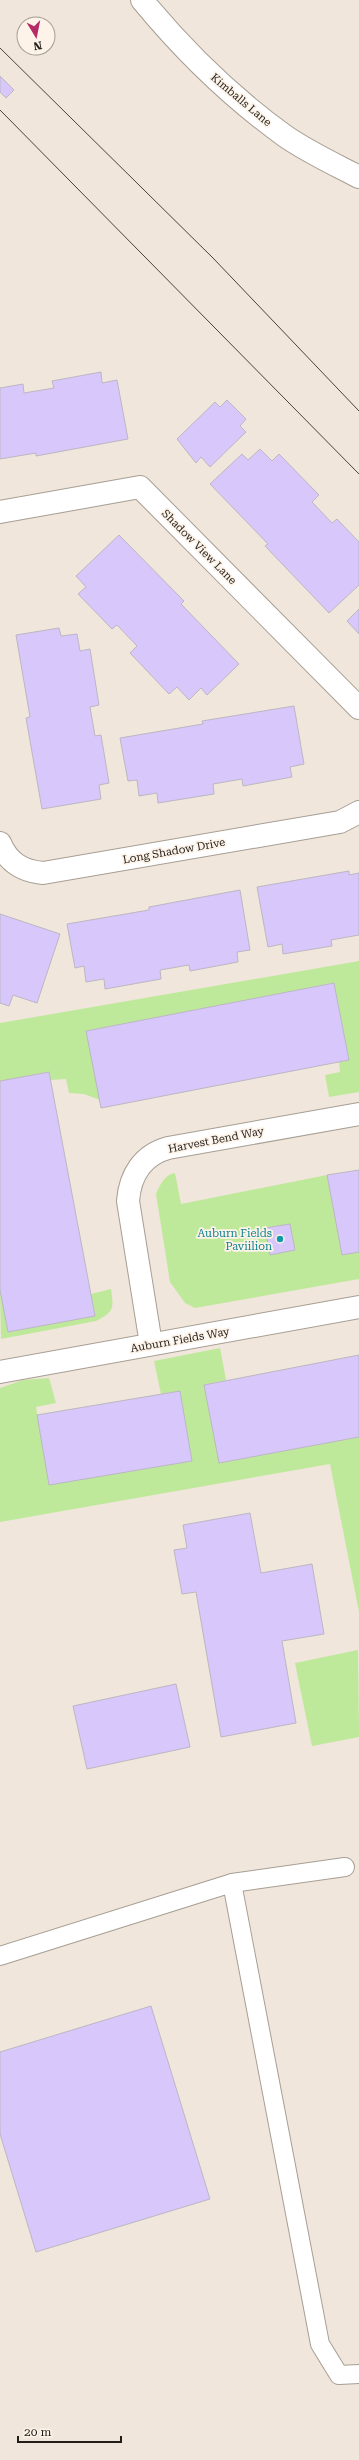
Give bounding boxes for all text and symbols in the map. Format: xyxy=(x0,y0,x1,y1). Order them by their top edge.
north arrow xyxy=(16,16,56,56)
text: N xyxy=(32,38,43,53)
street label: Kimballs Lane xyxy=(208,71,274,129)
street label: Shadow View Lane xyxy=(159,507,239,587)
street label: Long Shadow Drive xyxy=(122,836,226,866)
street label: Harvest Bend Way xyxy=(167,1124,265,1156)
place label: Auburn Fields Paviilion xyxy=(197,1227,272,1253)
marker: Auburn Fields Paviilion xyxy=(275,1234,285,1244)
street label: Auburn Fields Way xyxy=(130,1325,231,1355)
scale bar xyxy=(18,2418,121,2444)
text: 20 m xyxy=(24,2425,51,2439)

